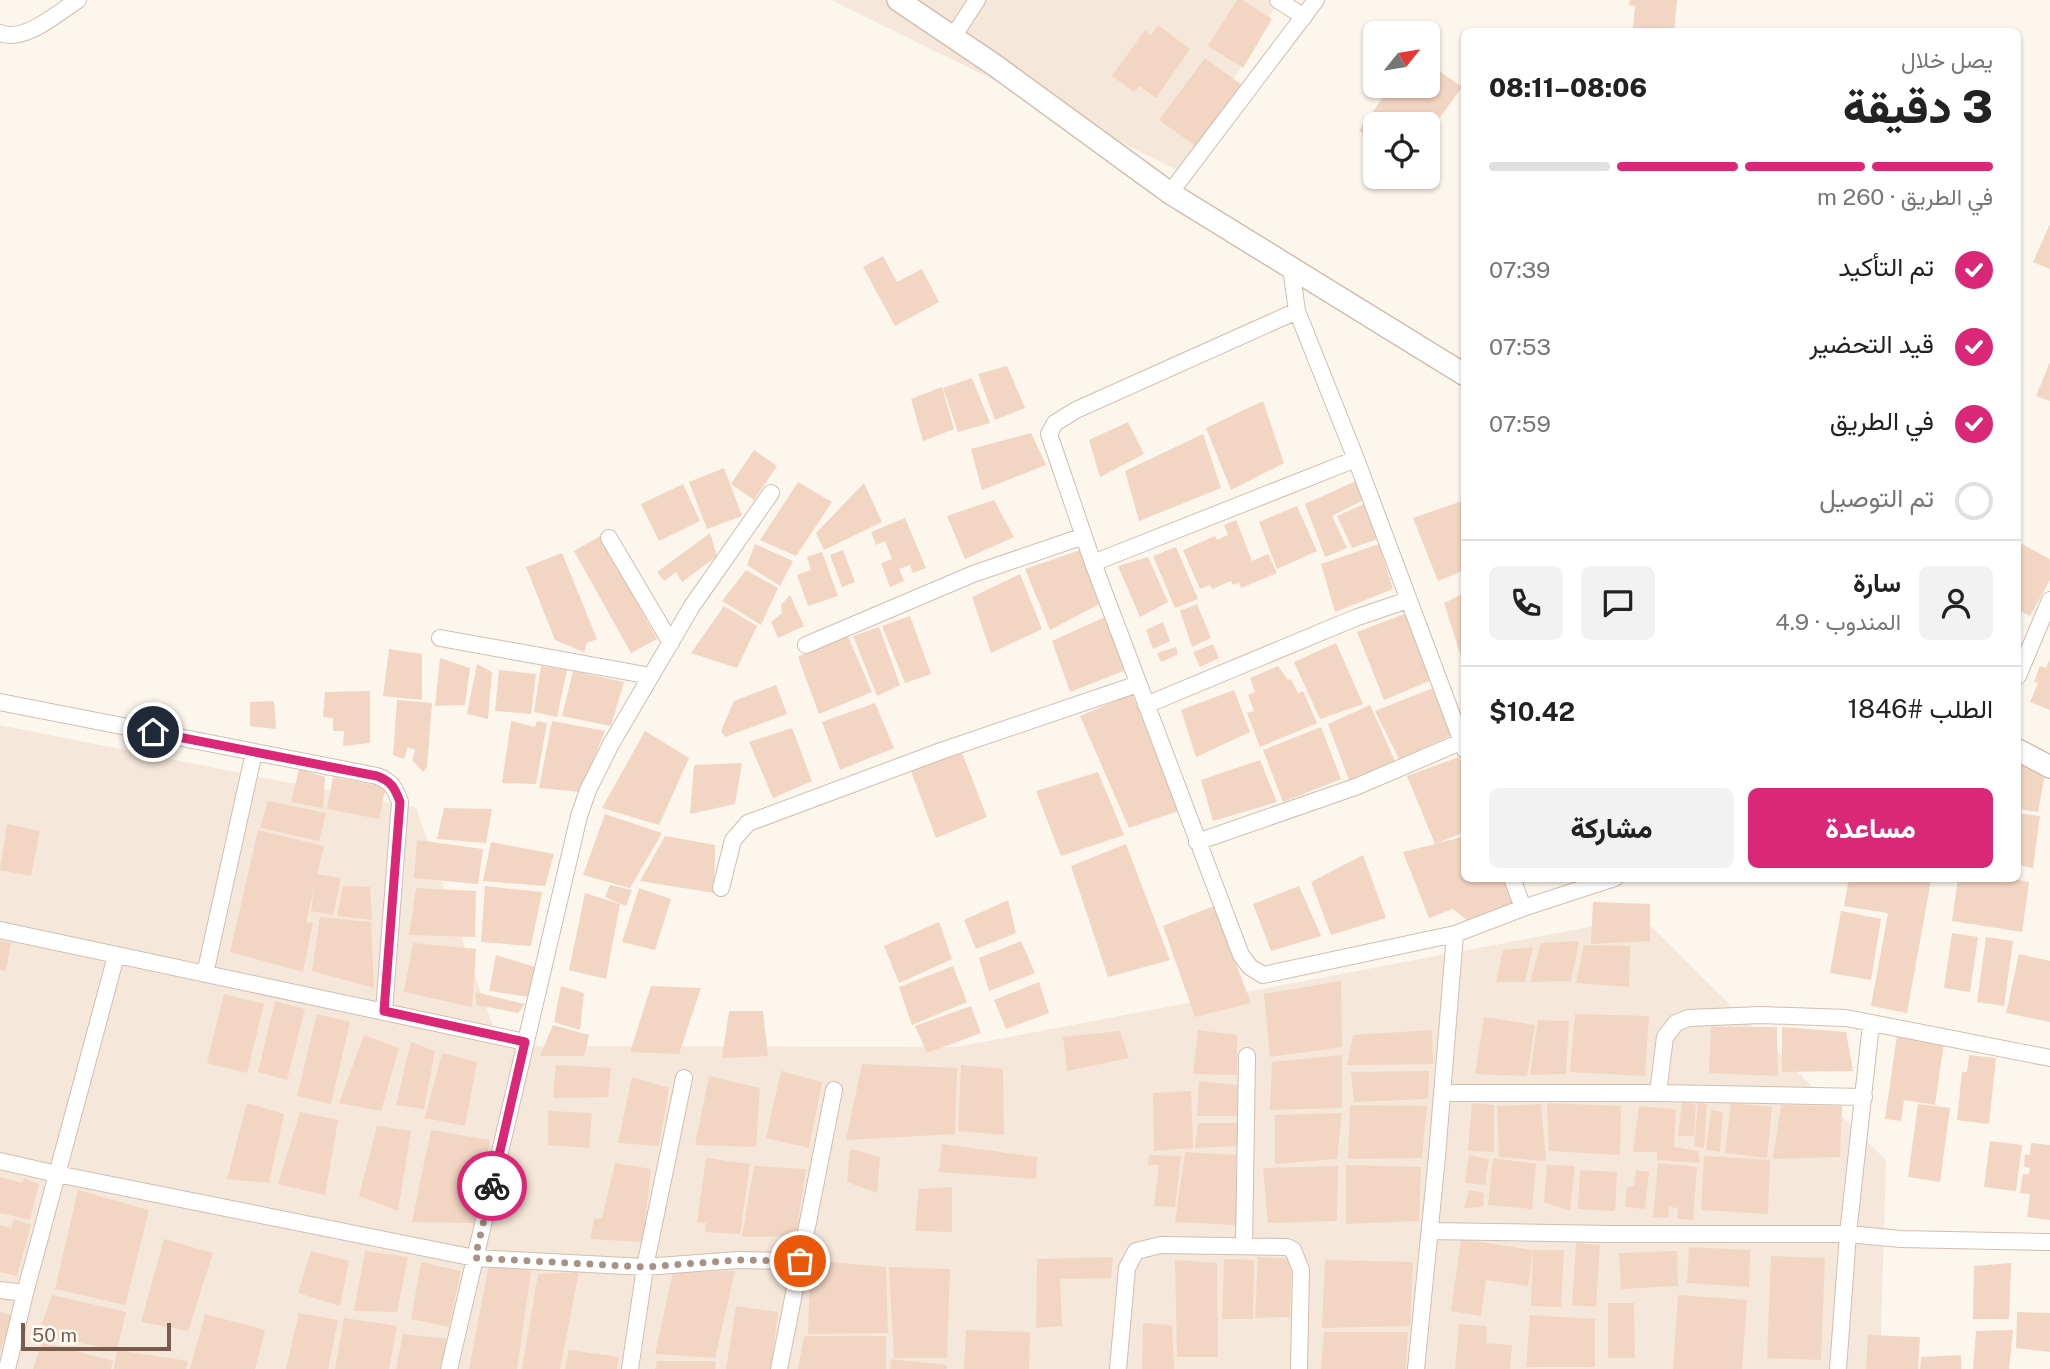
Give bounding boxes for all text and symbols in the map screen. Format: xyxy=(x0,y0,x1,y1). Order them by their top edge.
north arrow xyxy=(1363,21,1440,98)
map controls xyxy=(1363,21,1440,189)
text: يصل خلال xyxy=(1901,46,1993,73)
text: 08:06–08:11 xyxy=(1489,72,1647,103)
text: 3 دقيقة xyxy=(1843,79,1993,133)
button: locate xyxy=(1363,112,1440,189)
text: في الطريق · 260 m xyxy=(1817,183,1993,210)
text: تم التأكيد xyxy=(1838,251,1934,282)
icon: check xyxy=(1955,251,1993,289)
text: 07:39 xyxy=(1489,256,1550,283)
text: قيد التحضير xyxy=(1809,328,1934,359)
icon: check xyxy=(1955,328,1993,366)
text: 07:53 xyxy=(1489,333,1551,360)
text: في الطريق xyxy=(1830,405,1934,436)
icon: check xyxy=(1955,405,1993,443)
text: 07:59 xyxy=(1489,410,1551,437)
text: تم التوصيل xyxy=(1819,482,1934,513)
button: phone xyxy=(1489,566,1563,640)
button: chat xyxy=(1581,566,1655,640)
button: person xyxy=(1919,566,1993,640)
text: سارة xyxy=(1853,567,1901,598)
text: المندوب · 4.9 xyxy=(1775,608,1901,635)
text: الطلب #1846 xyxy=(1848,693,1993,724)
text: $10.42 xyxy=(1489,696,1575,727)
pin xyxy=(123,702,183,762)
icon: home xyxy=(134,713,172,751)
button: مشاركة xyxy=(1489,788,1734,868)
button: مساعدة xyxy=(1748,788,1993,868)
courier xyxy=(457,1151,527,1221)
icon: bike xyxy=(473,1167,511,1205)
pin xyxy=(770,1231,830,1291)
icon: bag xyxy=(781,1242,819,1280)
scale bar xyxy=(21,1320,172,1352)
text: 50 m xyxy=(32,1324,77,1346)

